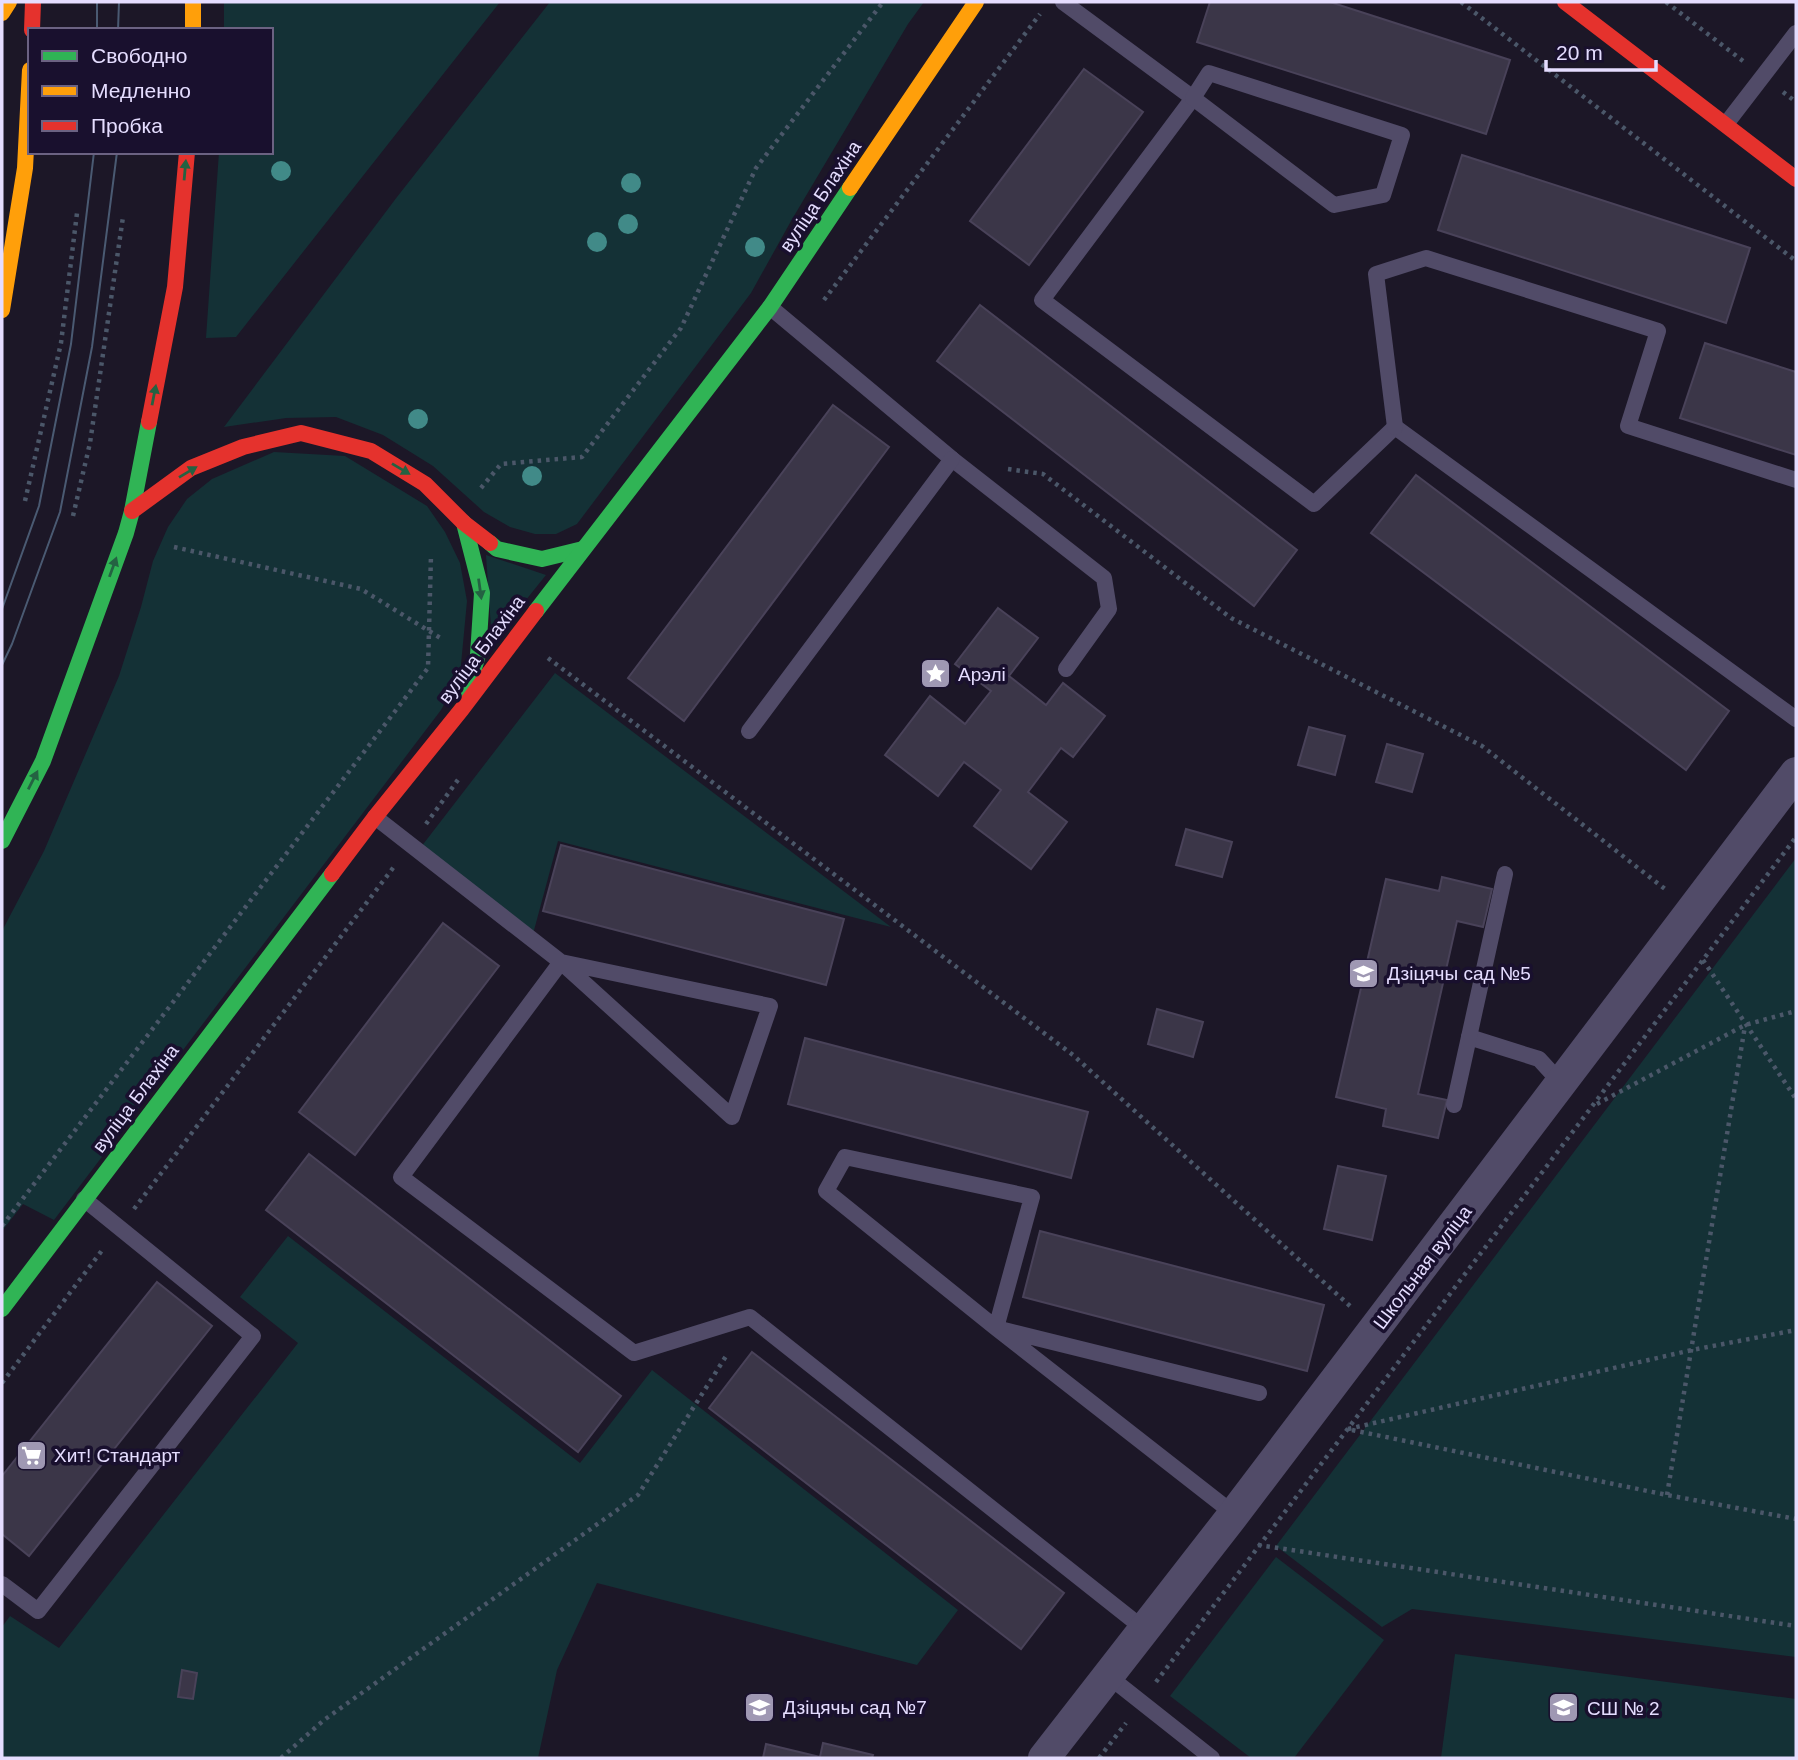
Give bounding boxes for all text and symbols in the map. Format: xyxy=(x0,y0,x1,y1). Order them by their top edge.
legend xyxy=(28,28,273,154)
scale bar xyxy=(1546,28,1656,72)
text: 20 m xyxy=(1556,41,1603,64)
text: Свободно xyxy=(91,44,188,67)
text: Медленно xyxy=(91,79,191,102)
text: Пробка xyxy=(91,114,163,137)
street label: вуліца Блахіна xyxy=(776,136,866,256)
one-way arrow xyxy=(180,159,191,181)
one-way arrow xyxy=(149,384,160,406)
one-way arrow xyxy=(391,463,410,475)
one-way arrow xyxy=(178,465,197,478)
one-way arrow xyxy=(108,557,119,578)
one-way arrow xyxy=(475,578,486,600)
street label: вуліца Блахіна xyxy=(434,591,529,707)
place icon: Арэлі xyxy=(918,657,952,691)
place label: Арэлі xyxy=(958,664,1006,685)
one-way arrow xyxy=(27,770,39,790)
school or university icon: Дзіцячы сад №5 xyxy=(1347,956,1381,990)
place label: Дзіцячы сад №5 xyxy=(1387,963,1531,984)
street label: вуліца Блахіна xyxy=(88,1040,183,1156)
street label: Школьная вуліца xyxy=(1369,1201,1476,1333)
supermarket icon: Хит! Стандарт xyxy=(14,1438,48,1472)
place label: Хит! Стандарт xyxy=(54,1445,181,1466)
school or university icon: Дзіцячы сад №7 xyxy=(743,1690,777,1724)
school or university icon: СШ № 2 xyxy=(1547,1691,1581,1725)
place label: Дзіцячы сад №7 xyxy=(783,1697,927,1718)
place label: СШ № 2 xyxy=(1587,1698,1660,1719)

